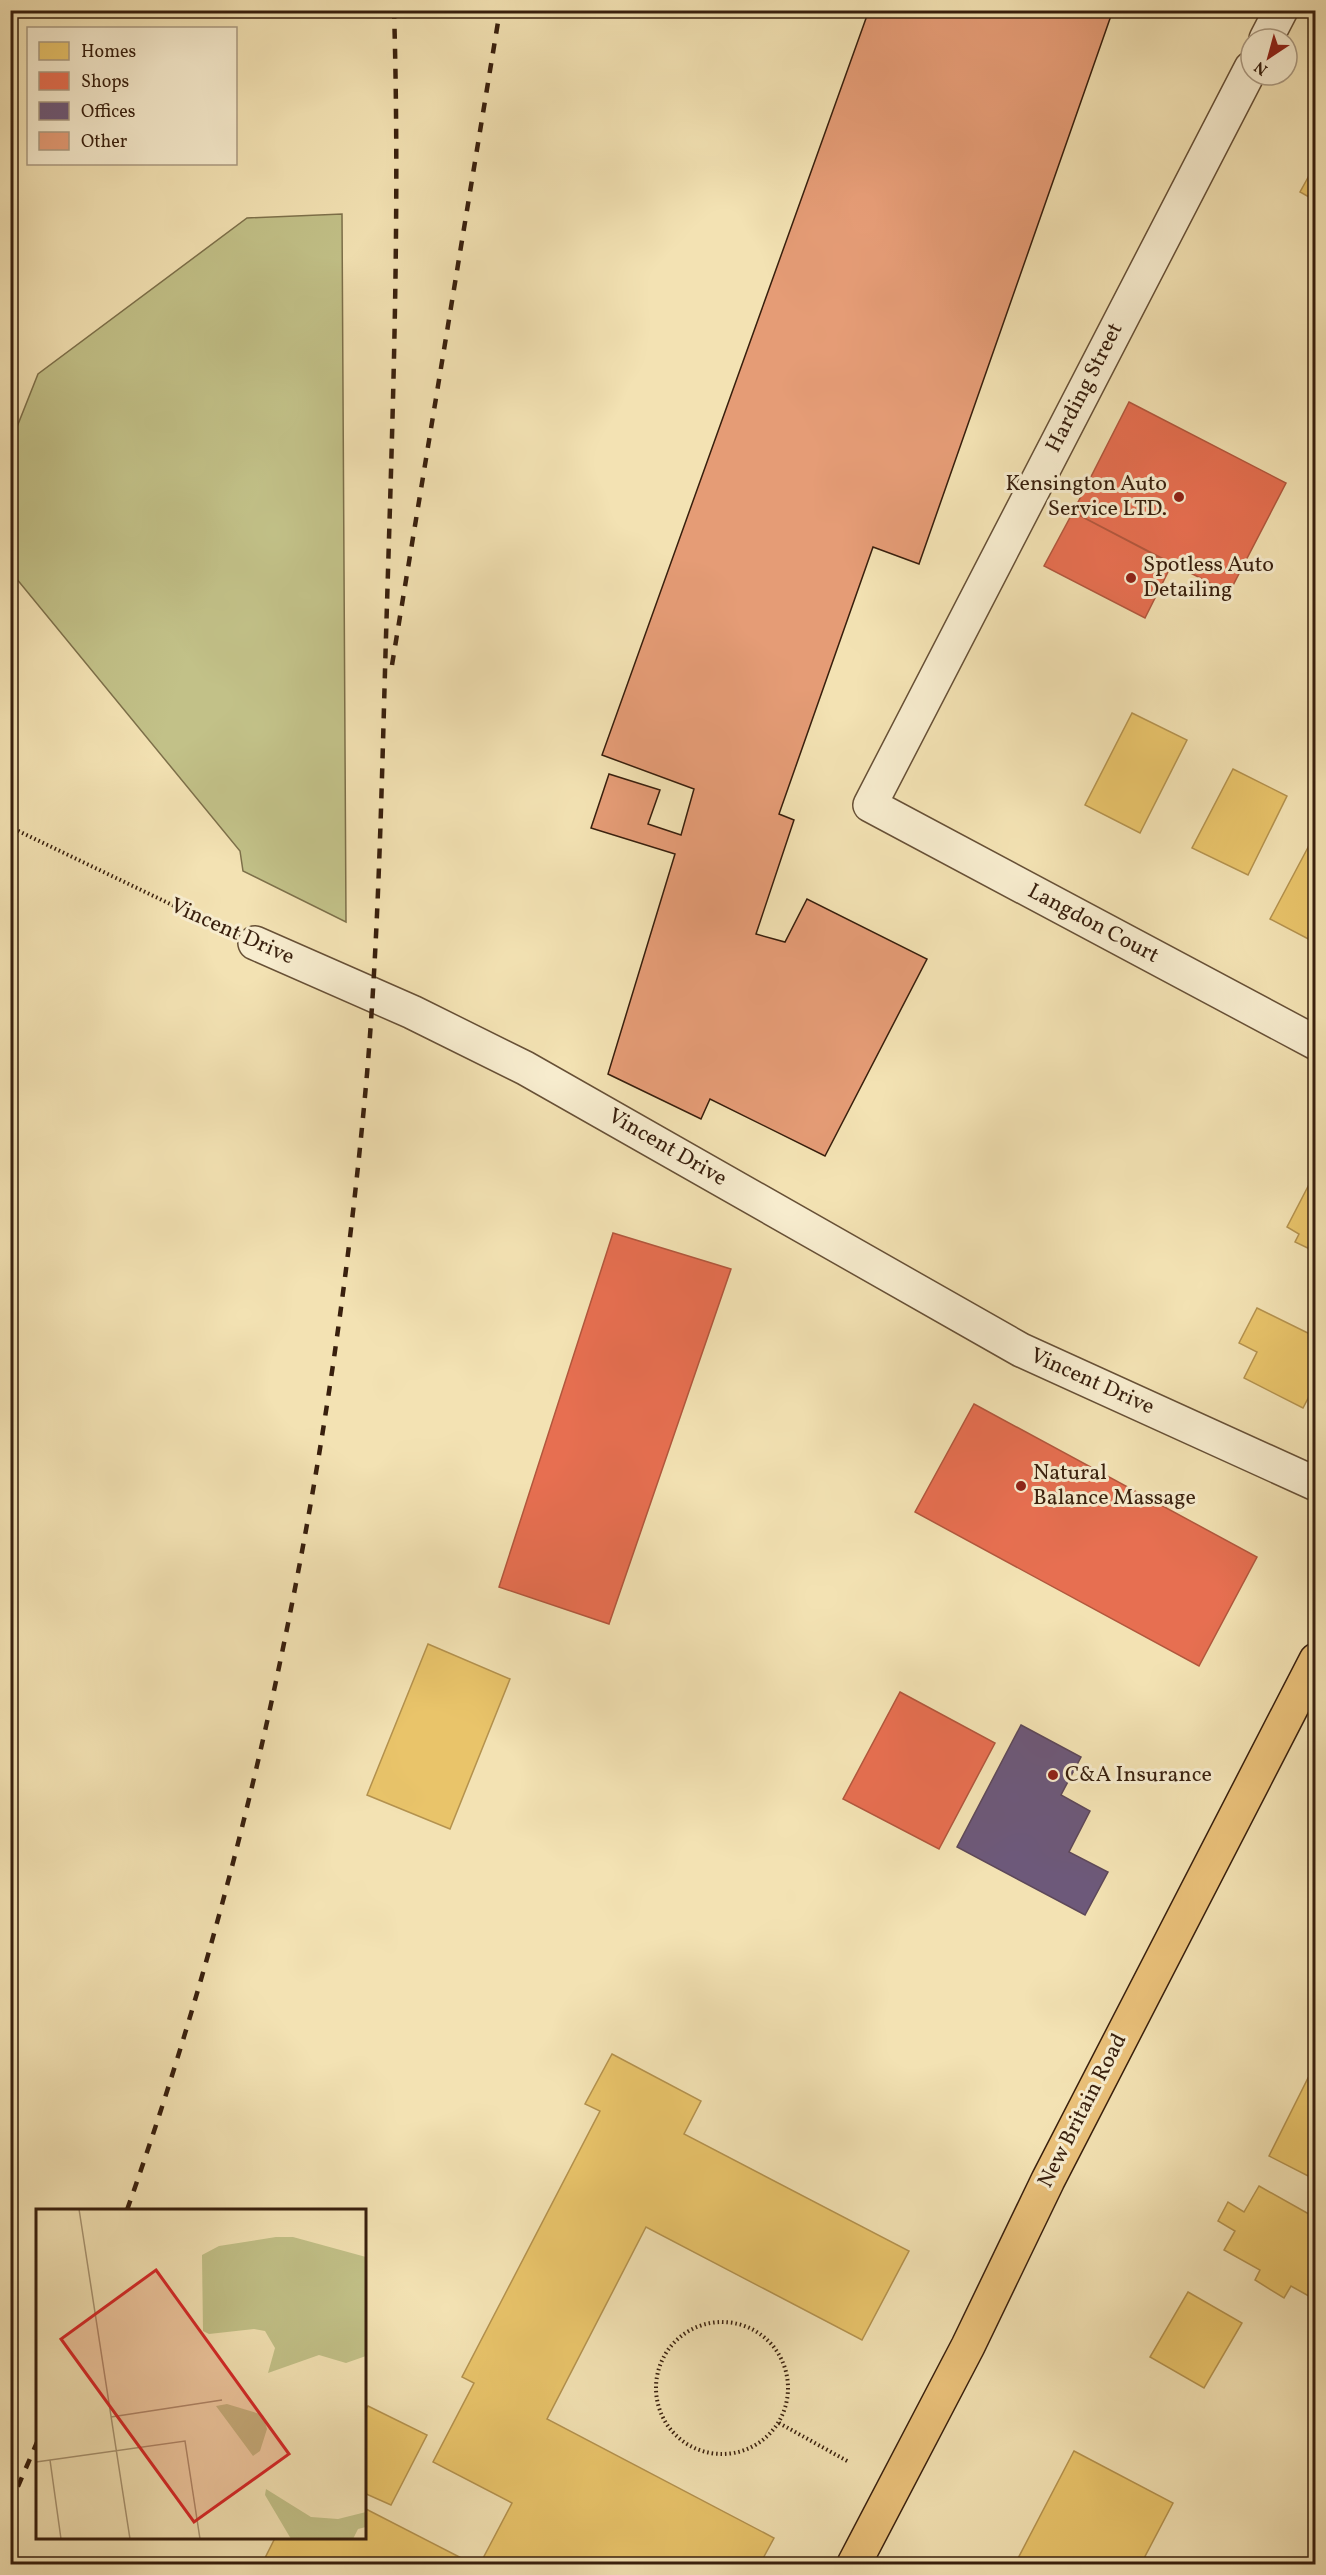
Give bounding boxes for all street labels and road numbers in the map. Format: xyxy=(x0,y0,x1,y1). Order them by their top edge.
street label: Harding Street xyxy=(1039,317,1131,458)
street label: Langdon Court xyxy=(1022,876,1164,972)
street label: Vincent Drive xyxy=(165,891,299,973)
street label: Vincent Drive xyxy=(602,1101,732,1195)
street label: Vincent Drive xyxy=(1025,1341,1159,1423)
street label: New Britain Road xyxy=(1031,2029,1135,2193)

